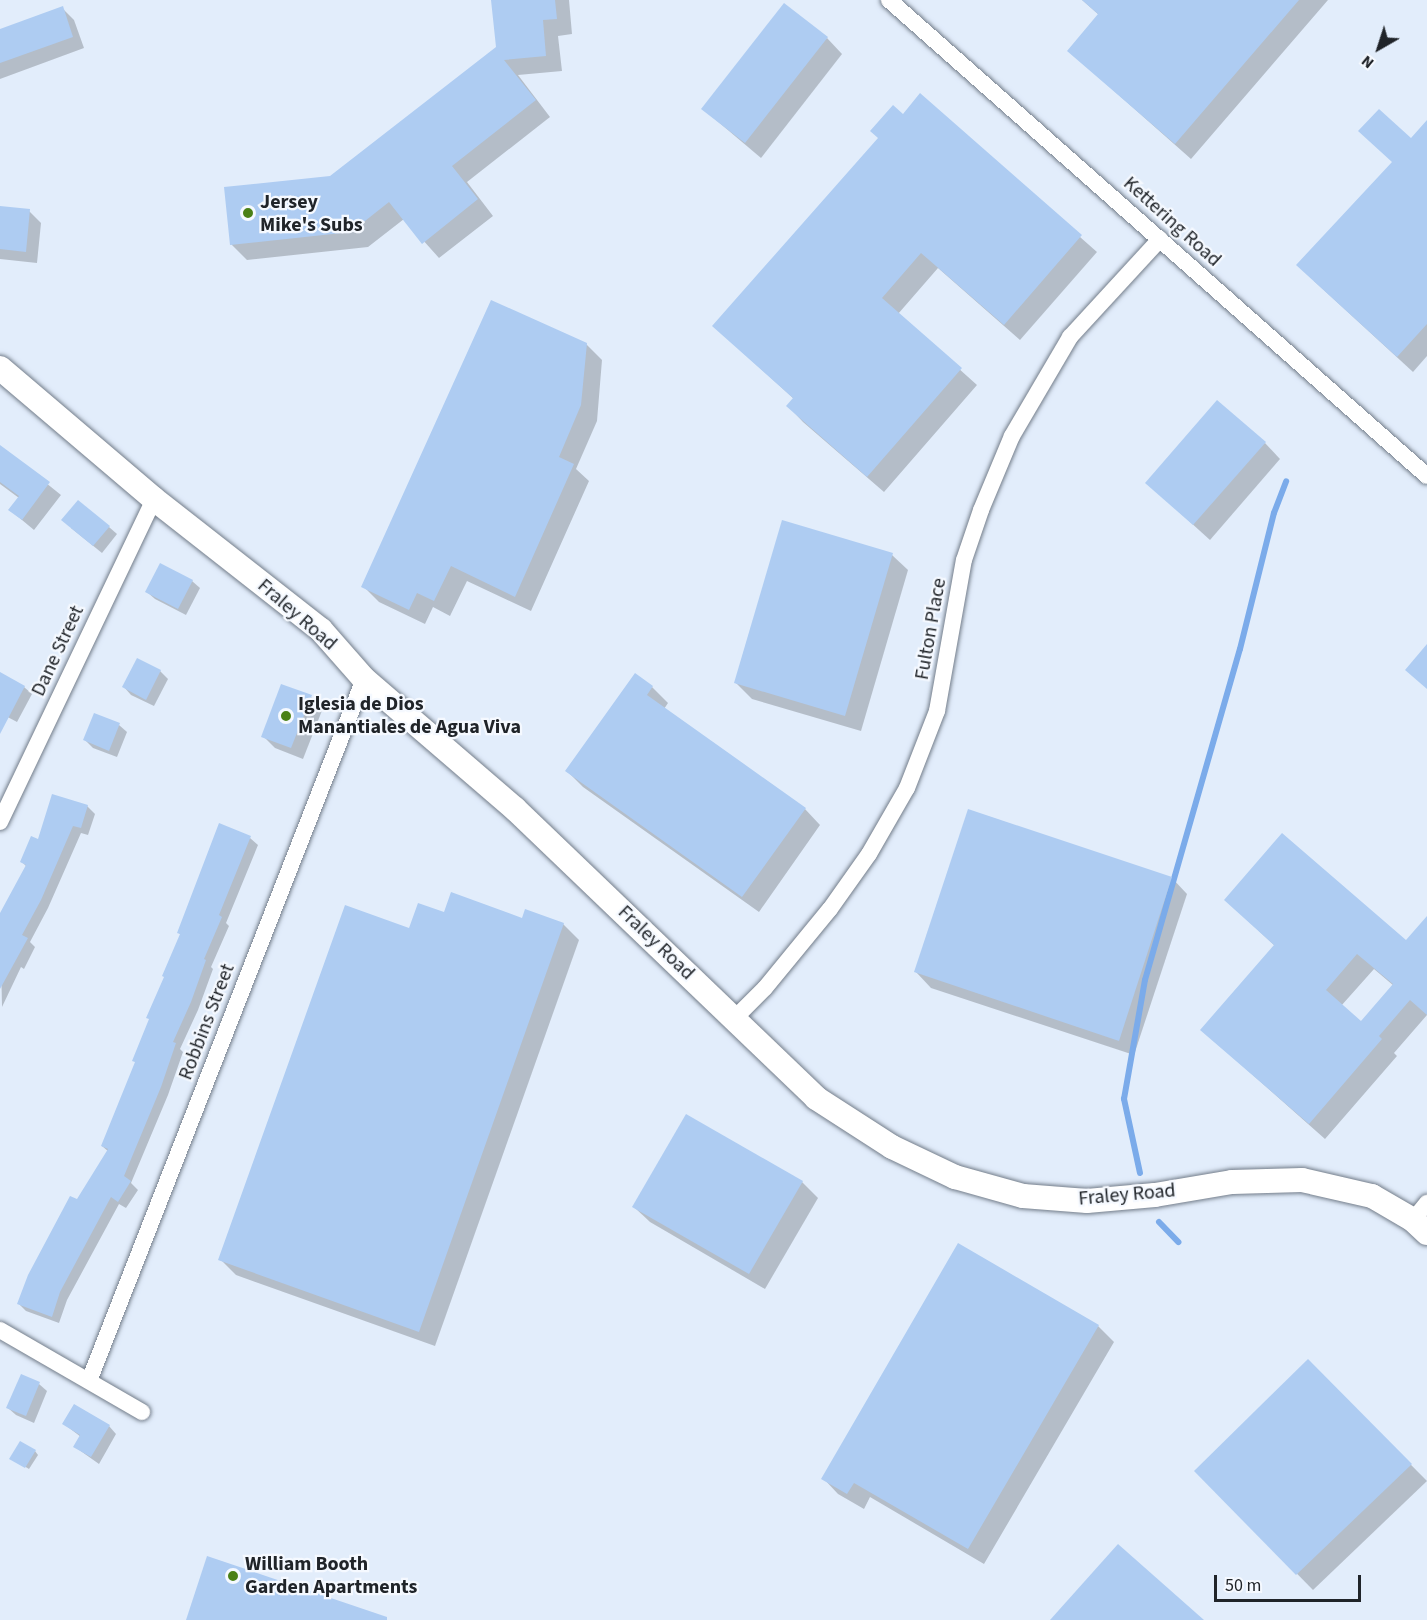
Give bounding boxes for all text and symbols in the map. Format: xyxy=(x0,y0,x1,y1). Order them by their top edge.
north arrow xyxy=(1349,18,1409,78)
text: N xyxy=(1357,50,1379,74)
street label: Kettering Road xyxy=(1118,172,1226,272)
place label: Jersey Mike's Subs xyxy=(260,190,363,237)
marker: Jersey Mike's Subs xyxy=(241,206,255,220)
street label: Fraley Road xyxy=(252,574,342,656)
street label: Fulton Place xyxy=(910,576,952,682)
street label: Dane Street xyxy=(27,602,89,700)
place label: Iglesia de Dios Manantiales de Agua Viva xyxy=(298,692,521,739)
marker: Iglesia de Dios Manantiales de Agua Viva xyxy=(279,709,293,723)
street label: Fraley Road xyxy=(613,901,699,985)
street label: Robbins Street xyxy=(174,961,240,1083)
street label: Fraley Road xyxy=(1077,1179,1177,1211)
place label: William Booth Garden Apartments xyxy=(245,1552,417,1599)
scale bar xyxy=(1217,1563,1364,1601)
marker: William Booth Garden Apartments xyxy=(226,1569,240,1583)
text: 50 m xyxy=(1225,1573,1261,1598)

